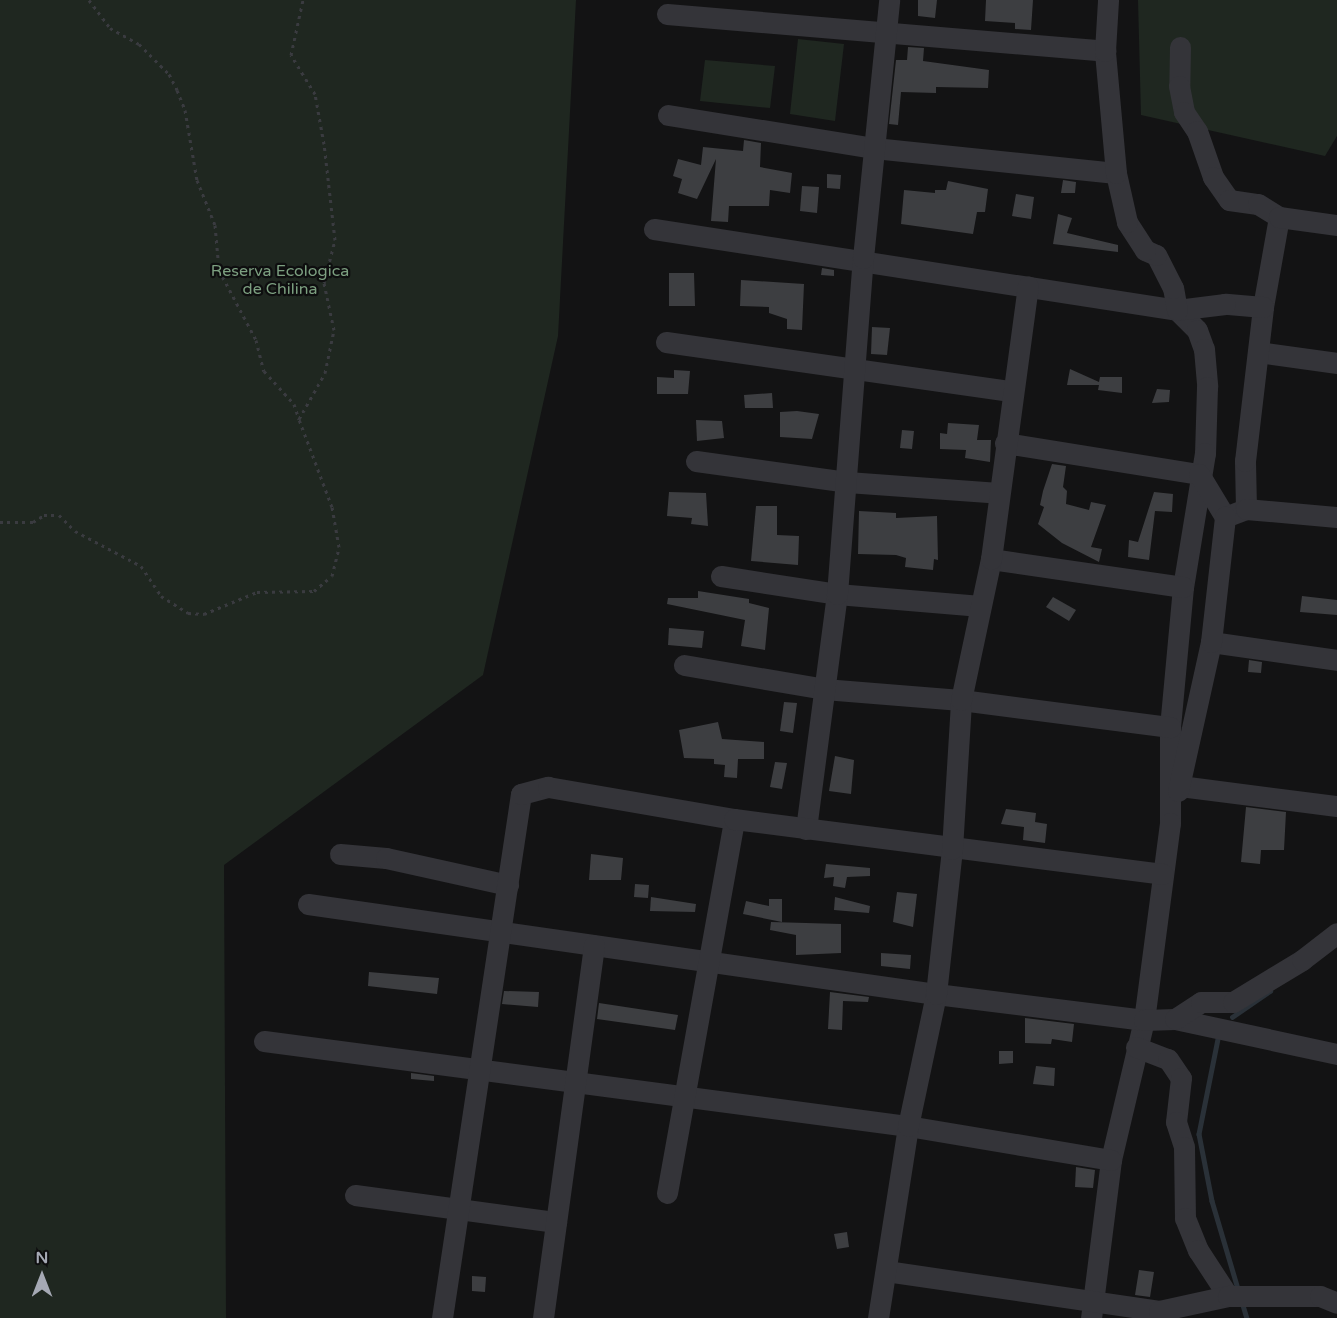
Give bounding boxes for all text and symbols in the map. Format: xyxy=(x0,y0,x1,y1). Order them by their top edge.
park label: Reserva Ecologica de Chilina xyxy=(211,261,349,299)
north arrow xyxy=(12,1246,72,1306)
text: N xyxy=(36,1248,48,1268)

